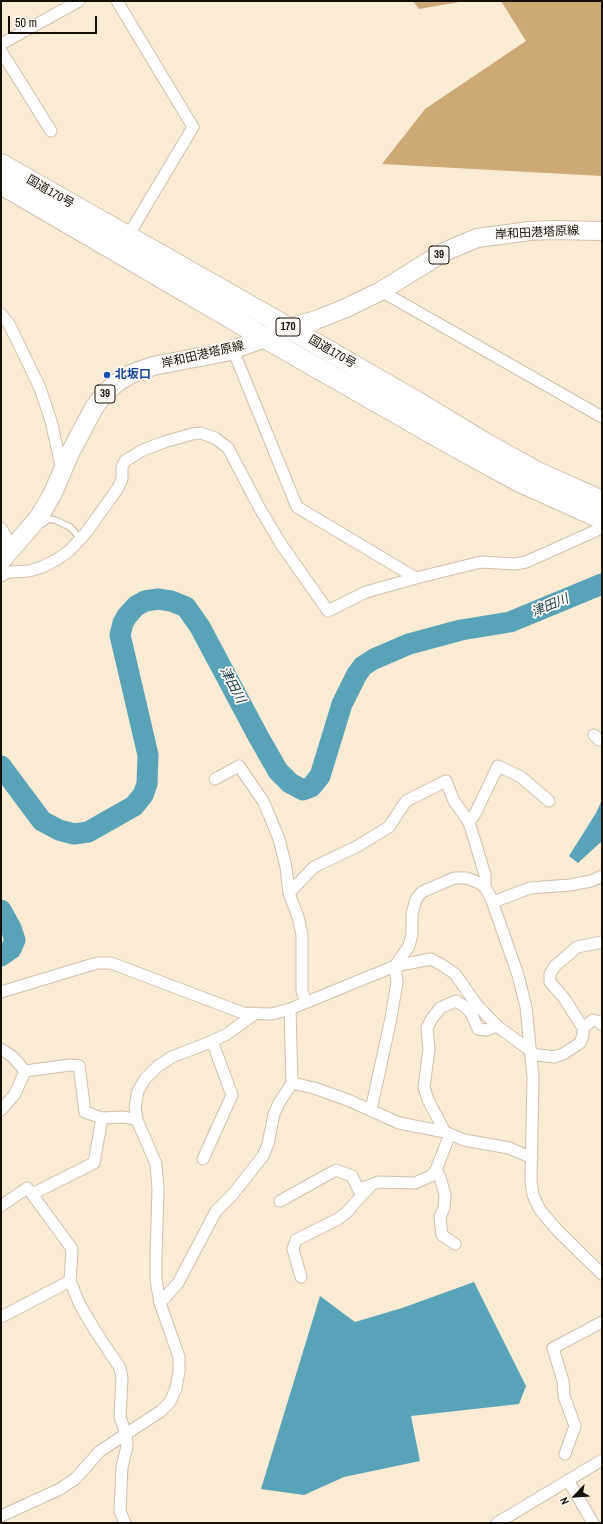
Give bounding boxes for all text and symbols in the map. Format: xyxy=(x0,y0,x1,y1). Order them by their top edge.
scale bar xyxy=(10,8,99,34)
text: 50 m xyxy=(15,15,37,31)
street label: 国道170号 xyxy=(24,173,76,211)
street label: 岸和田港塔原線 xyxy=(495,224,579,242)
road number: 39 xyxy=(429,246,449,264)
road number: 170 xyxy=(276,318,300,336)
street label: 国道170号 xyxy=(306,333,358,371)
street label: 岸和田港塔原線 xyxy=(160,339,246,371)
place label: 北坂口 xyxy=(115,368,151,382)
marker: 北坂口 xyxy=(102,370,112,380)
road number: 39 xyxy=(95,385,115,403)
water label: 津田川 xyxy=(529,591,571,621)
water label: 津田川 xyxy=(216,664,248,706)
north arrow xyxy=(555,1476,595,1516)
text: N xyxy=(556,1495,572,1507)

